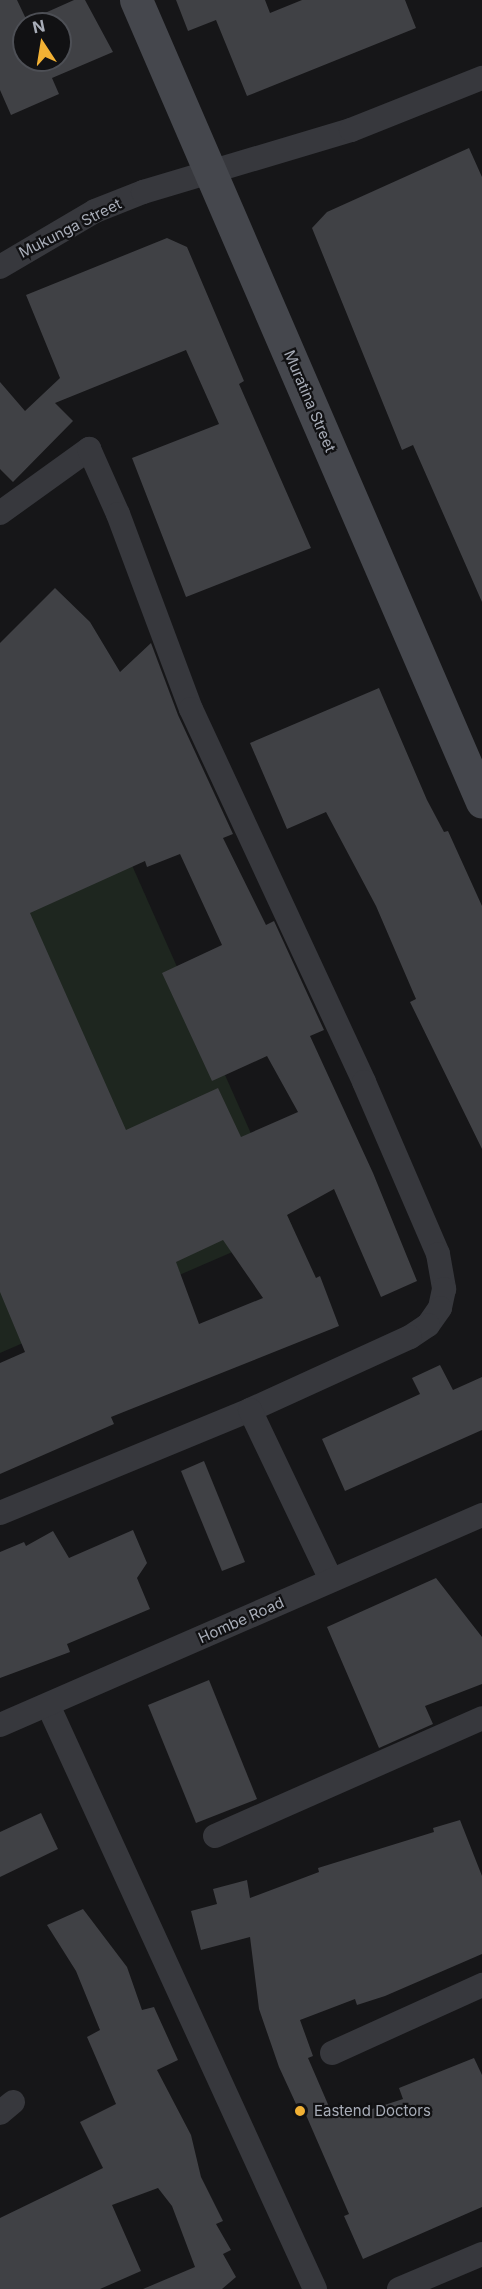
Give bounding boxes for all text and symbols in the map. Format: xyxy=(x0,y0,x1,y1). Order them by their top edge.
north arrow xyxy=(12,12,72,72)
text: N xyxy=(31,15,47,37)
street label: Mukunga Street xyxy=(16,194,124,262)
street label: Muratina Street xyxy=(280,347,340,455)
street label: Hombe Road xyxy=(195,1593,287,1647)
marker: Eastend Doctors xyxy=(291,2102,309,2120)
place label: Eastend Doctors xyxy=(314,2102,431,2120)

